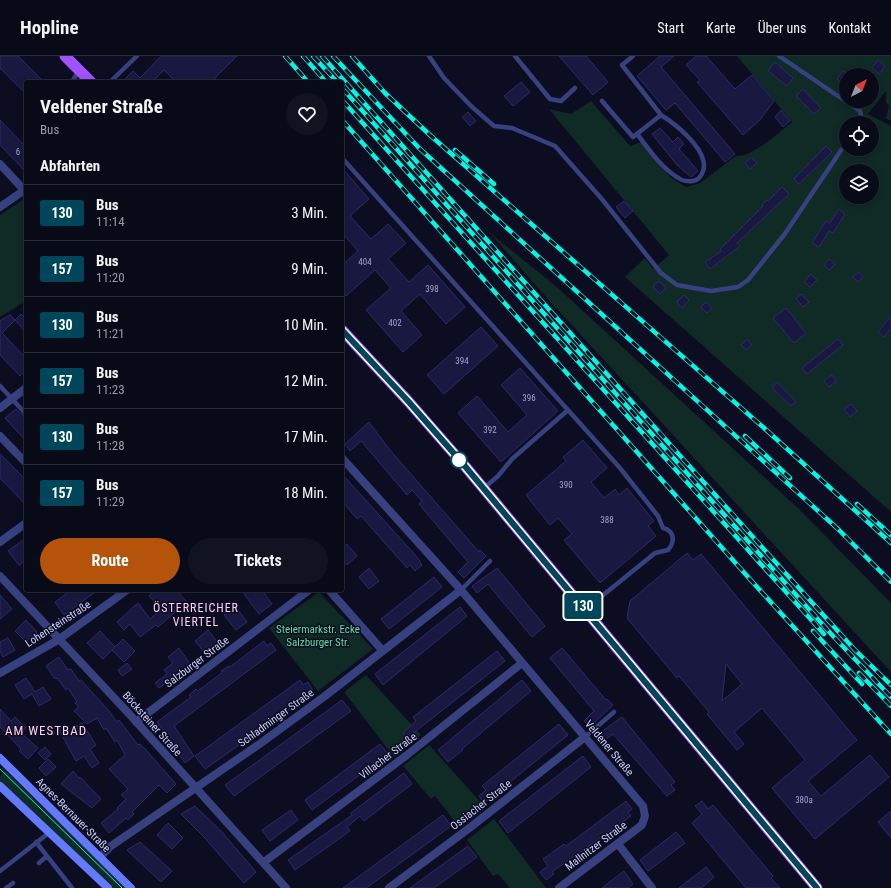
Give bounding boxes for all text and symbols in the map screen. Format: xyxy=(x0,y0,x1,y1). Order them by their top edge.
text: Hopline xyxy=(20,16,79,39)
text: Start xyxy=(657,20,684,36)
text: Karte xyxy=(706,20,736,36)
text: Über uns xyxy=(758,20,806,36)
text: Kontakt xyxy=(828,20,871,36)
north arrow xyxy=(839,68,879,108)
map controls xyxy=(839,68,879,204)
button: heart xyxy=(286,93,328,135)
text: Veldener Straße xyxy=(40,95,163,118)
button: locate xyxy=(839,116,879,156)
text: Bus xyxy=(40,122,59,137)
house number: 6 xyxy=(16,147,20,157)
text: Abfahrten xyxy=(40,157,100,175)
button: layers xyxy=(839,164,879,204)
text: Bus xyxy=(96,196,119,214)
text: 3 Min. xyxy=(291,204,328,222)
text: 130 xyxy=(51,205,73,221)
text: 11:14 xyxy=(96,214,125,229)
text: Bus xyxy=(96,252,119,270)
house number: 404 xyxy=(358,257,372,267)
text: 9 Min. xyxy=(291,260,328,278)
text: 157 xyxy=(51,261,73,277)
text: 11:20 xyxy=(96,270,125,285)
house number: 398 xyxy=(425,284,439,294)
text: Bus xyxy=(96,308,119,326)
text: 10 Min. xyxy=(284,316,328,334)
text: 130 xyxy=(51,317,73,333)
house number: 402 xyxy=(388,318,402,328)
text: 11:21 xyxy=(96,326,125,341)
house number: 394 xyxy=(455,356,469,366)
text: Bus xyxy=(96,364,119,382)
text: 12 Min. xyxy=(284,372,328,390)
text: 157 xyxy=(51,373,73,389)
text: 11:23 xyxy=(96,382,125,397)
house number: 396 xyxy=(522,393,536,403)
text: Bus xyxy=(96,420,119,438)
house number: 392 xyxy=(483,425,497,435)
text: 17 Min. xyxy=(284,428,328,446)
text: 130 xyxy=(51,429,73,445)
text: 11:28 xyxy=(96,438,125,453)
unlabelled marker xyxy=(450,451,468,469)
text: Bus xyxy=(96,476,119,494)
house number: 390 xyxy=(559,480,573,490)
text: 18 Min. xyxy=(284,484,328,502)
text: 157 xyxy=(51,485,73,501)
text: 11:29 xyxy=(96,494,125,509)
house number: 388 xyxy=(600,515,614,525)
button: Route xyxy=(40,538,180,584)
button: Tickets xyxy=(188,538,328,584)
line badge: 130 xyxy=(560,593,606,619)
street label: Lohensteinstraße xyxy=(23,598,93,650)
text: 130 xyxy=(572,598,594,614)
district label: ÖSTERREICHER VIERTEL xyxy=(153,600,239,629)
park label: Steiermarkstr. Ecke Salzburger Str. xyxy=(276,623,360,649)
street label: Salzburger Straße xyxy=(162,634,232,690)
street label: Schladminger Straße xyxy=(236,686,316,750)
street label: Böcksteiner Straße xyxy=(120,689,184,759)
street label: Veldener Straße xyxy=(582,717,636,779)
district label: AM WESTBAD xyxy=(5,723,87,738)
street label: Villacher Straße xyxy=(357,730,419,782)
street label: Agnes-Bernauer-Straße xyxy=(33,775,113,855)
street label: Ossiacher Straße xyxy=(448,777,514,833)
house number: 380a xyxy=(795,795,813,805)
street label: Mallnitzer Straße xyxy=(563,819,629,873)

